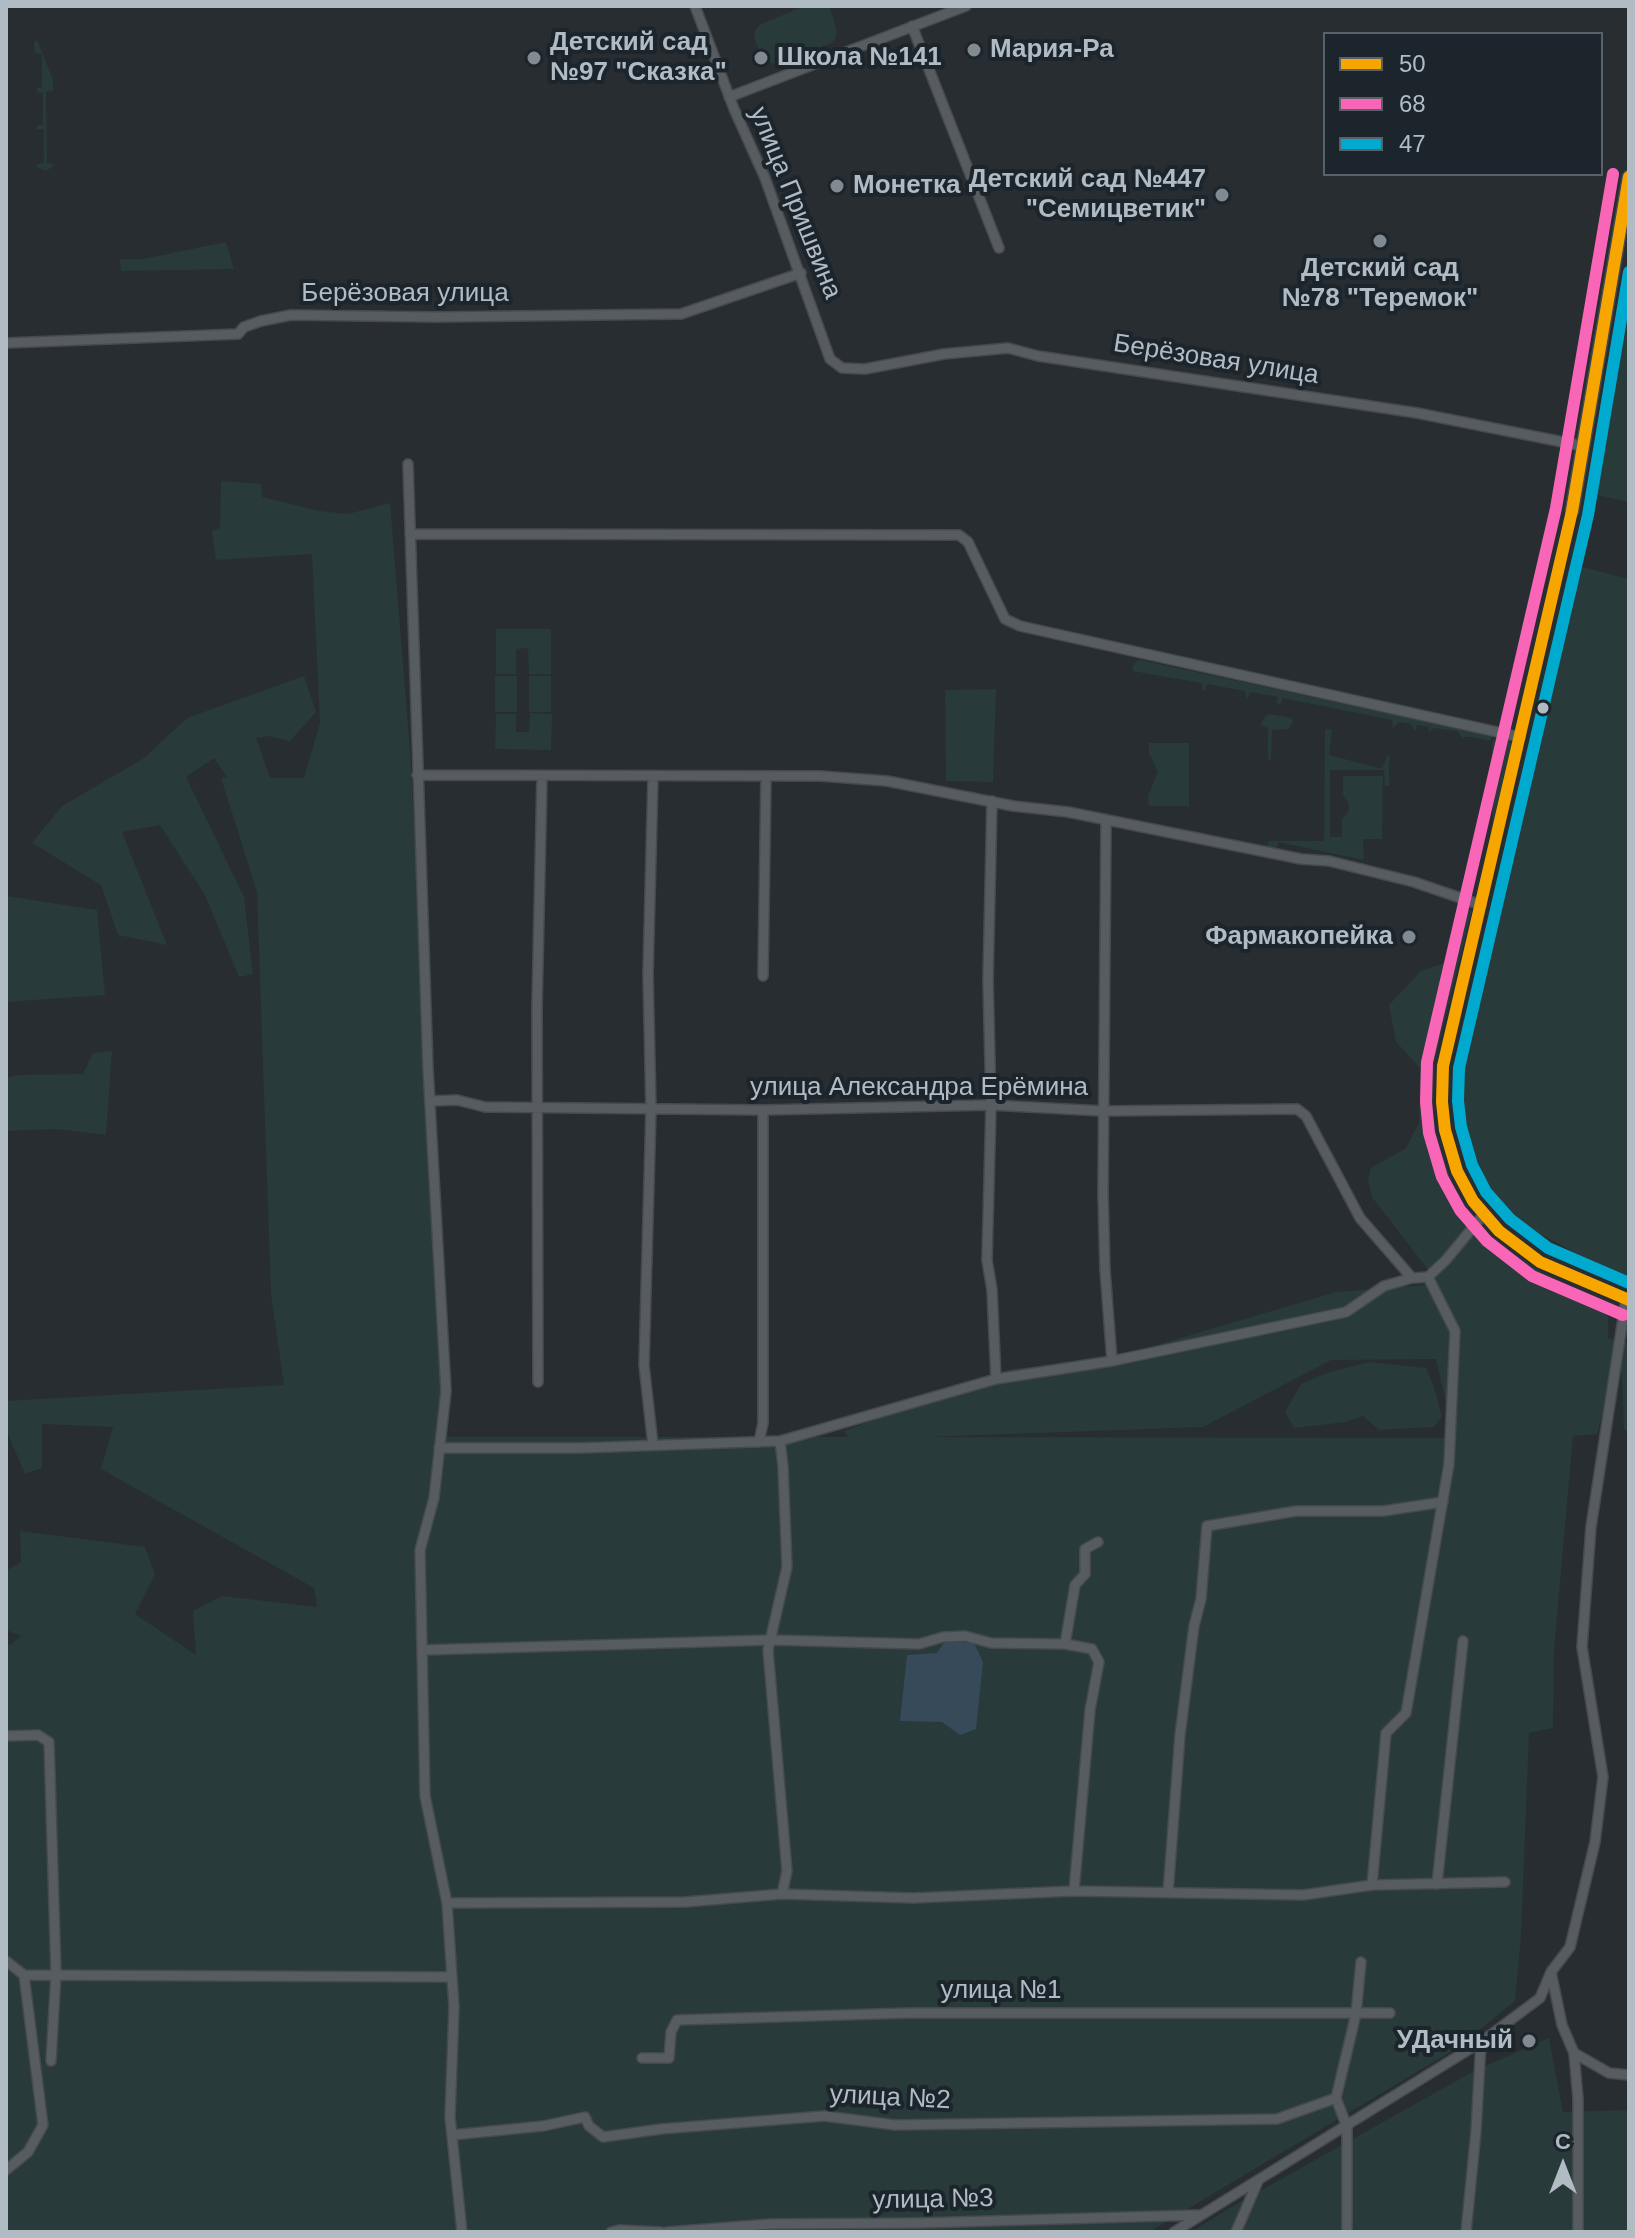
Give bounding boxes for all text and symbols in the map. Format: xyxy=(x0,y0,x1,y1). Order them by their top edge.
place label: Детский сад №97 "Сказка" xyxy=(550,27,727,88)
legend xyxy=(1323,32,1603,176)
place label: Мария-Ра xyxy=(990,34,1114,66)
marker: Мария-Ра xyxy=(965,41,983,59)
place label: Школа №141 xyxy=(777,42,942,74)
marker: Детский сад №97 "Сказка" xyxy=(525,49,543,67)
marker: Школа №141 xyxy=(752,49,770,67)
text: 50 xyxy=(1399,50,1426,77)
text: 68 xyxy=(1399,90,1426,117)
street label: улица Пришвина xyxy=(742,102,848,304)
text: 47 xyxy=(1399,130,1426,157)
place label: Детский сад №447 "Семицветик" xyxy=(969,164,1206,226)
place label: Монетка xyxy=(853,170,961,202)
marker: Монетка xyxy=(828,177,846,195)
marker: Детский сад №447 "Семицветик" xyxy=(1213,186,1231,204)
marker: Детский сад №78 "Теремок" xyxy=(1371,232,1389,250)
place label: Детский сад №78 "Теремок" xyxy=(1282,253,1478,314)
street label: Берёзовая улица xyxy=(301,278,509,310)
street label: Берёзовая улица xyxy=(1111,328,1321,392)
unlabelled marker xyxy=(1535,700,1551,716)
place label: Фармакопейка xyxy=(1205,921,1393,953)
marker: Фармакопейка xyxy=(1400,928,1418,946)
street label: улица Александра Ерёмина xyxy=(750,1072,1088,1104)
street label: улица №1 xyxy=(940,1975,1062,2007)
place label: УДачный xyxy=(1397,2025,1513,2057)
marker: УДачный xyxy=(1520,2032,1538,2050)
street label: улица №2 xyxy=(829,2079,951,2117)
north arrow xyxy=(1523,2126,1603,2206)
text: С xyxy=(1555,2129,1571,2154)
street label: улица №3 xyxy=(872,2183,994,2217)

